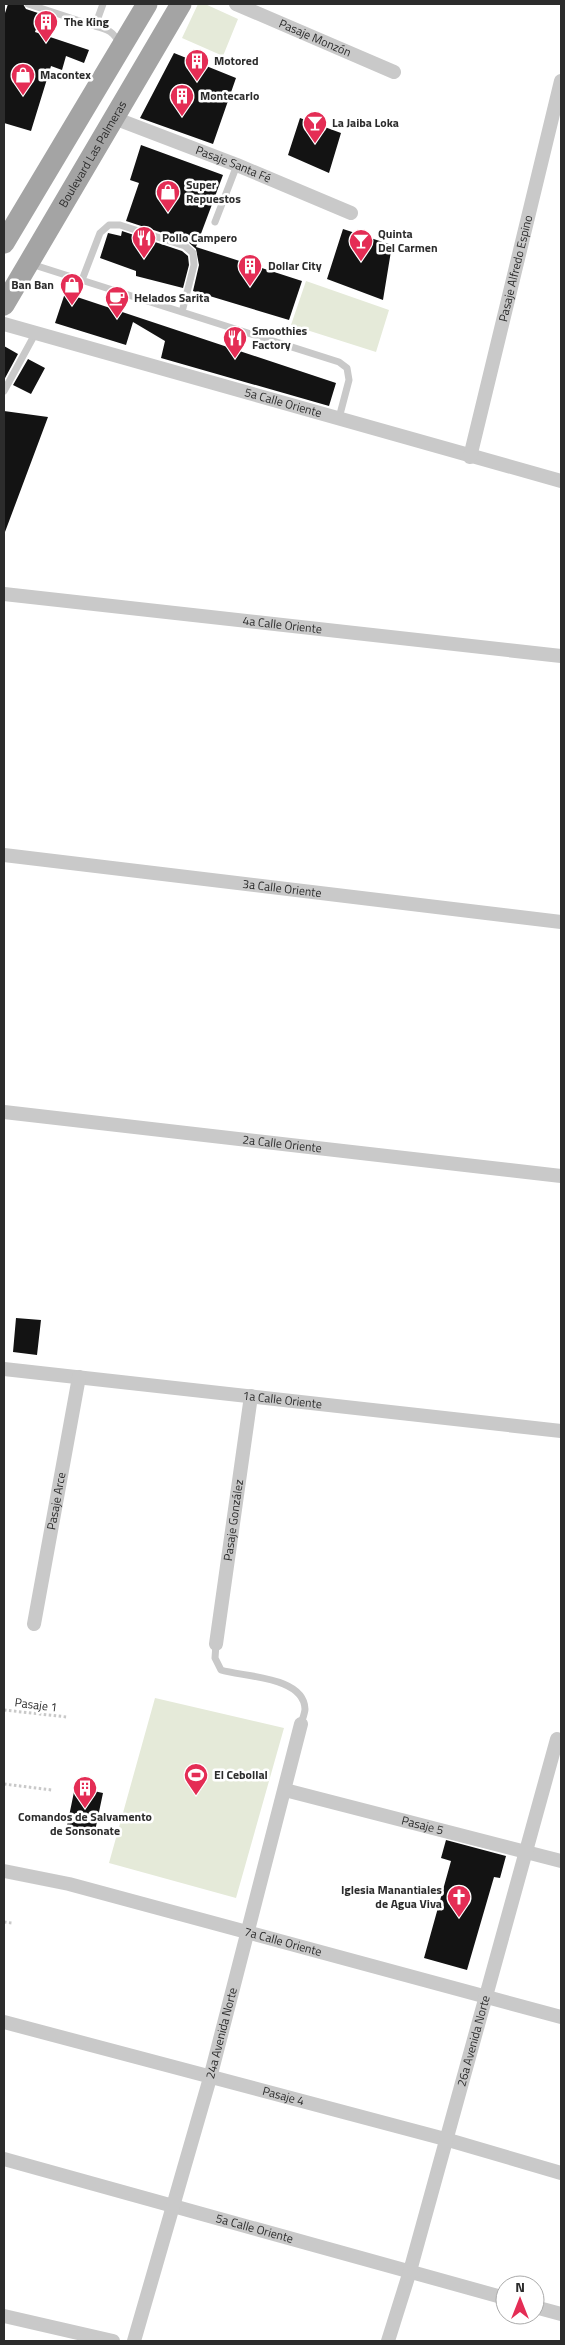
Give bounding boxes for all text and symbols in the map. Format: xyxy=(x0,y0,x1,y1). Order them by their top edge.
building icon: The King xyxy=(33,9,59,43)
place label: The King xyxy=(64,12,110,31)
street label: Pasaje Monzón xyxy=(276,14,354,62)
building icon: Motored xyxy=(184,48,210,82)
place label: Motored xyxy=(214,51,259,70)
shop icon: Macontex xyxy=(10,62,36,96)
place label: Macontex xyxy=(40,65,91,84)
building icon: Montecarlo xyxy=(169,83,195,117)
place label: Montecarlo xyxy=(200,86,259,105)
street label: Boulevard Las Palmeras xyxy=(53,96,131,211)
bar icon: La Jaiba Loka xyxy=(302,110,328,144)
place label: La Jaiba Loka xyxy=(332,113,399,132)
street label: Pasaje Santa Fé xyxy=(193,140,274,187)
place label: Super Repuestos xyxy=(186,175,241,208)
shop icon: Super Repuestos xyxy=(155,179,181,213)
street label: Pasaje Alfredo Espino xyxy=(493,213,537,324)
place label: Quinta Del Carmen xyxy=(378,224,438,257)
restaurant icon: Pollo Campero xyxy=(131,225,157,259)
place label: Pollo Campero xyxy=(162,228,237,247)
bar icon: Quinta Del Carmen xyxy=(348,228,374,262)
building icon: Dollar City xyxy=(237,253,263,287)
place label: Dollar City xyxy=(268,256,322,275)
shop icon: Ban Ban xyxy=(59,272,85,306)
place label: Ban Ban xyxy=(11,275,54,294)
cafe icon: Helados Sarita xyxy=(104,285,130,319)
place label: Helados Sarita xyxy=(134,288,210,307)
place label: Smoothies Factory xyxy=(252,321,308,354)
restaurant icon: Smoothies Factory xyxy=(222,325,248,359)
street label: 5a Calle Oriente xyxy=(242,382,324,422)
street label: 4a Calle Oriente xyxy=(242,611,323,638)
street label: 3a Calle Oriente xyxy=(241,874,323,902)
street label: 2a Calle Oriente xyxy=(242,1129,323,1157)
street label: 1a Calle Oriente xyxy=(242,1386,323,1413)
street label: Pasaje Arce xyxy=(41,1470,70,1531)
street label: Pasaje González xyxy=(218,1478,248,1562)
street label: Pasaje 1 xyxy=(14,1692,58,1717)
sports icon: El Cebollal xyxy=(183,1762,209,1796)
place label: El Cebollal xyxy=(214,1765,268,1784)
building icon: Comandos de Salvamento de Sonsonate xyxy=(72,1775,98,1809)
place label: Comandos de Salvamento de Sonsonate xyxy=(18,1807,152,1840)
street label: Pasaje 5 xyxy=(400,1810,446,1839)
place label: Iglesia Manantiales de Agua Viva xyxy=(341,1880,442,1913)
church icon: Iglesia Manantiales de Agua Viva xyxy=(446,1884,472,1918)
street label: 7a Calle Oriente xyxy=(242,1922,324,1961)
street label: 24a Avenida Norte xyxy=(200,1985,242,2081)
street label: 26a Avenida Norte xyxy=(451,1993,495,2089)
street label: Pasaje 4 xyxy=(260,2081,307,2110)
street label: 5a Calle Oriente xyxy=(214,2208,296,2248)
north arrow xyxy=(495,2275,545,2325)
text: N xyxy=(515,2276,525,2297)

